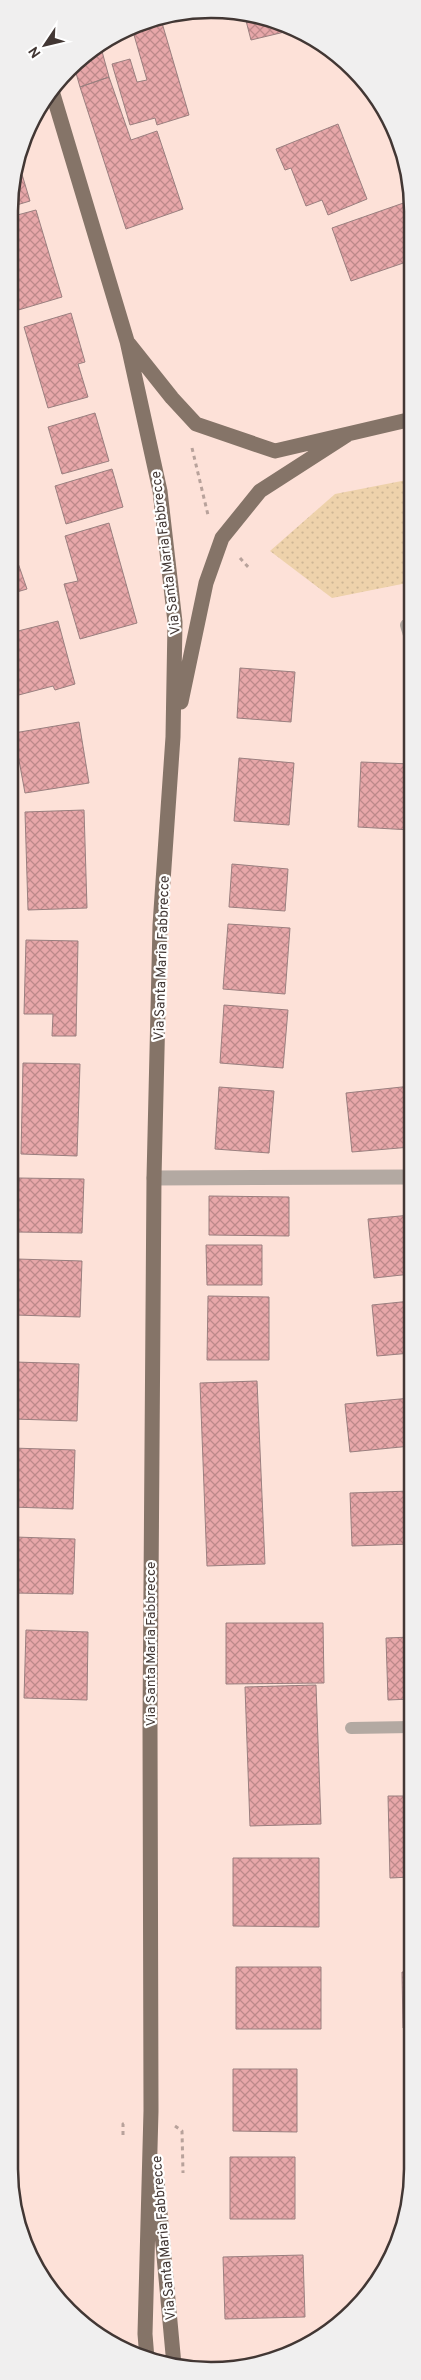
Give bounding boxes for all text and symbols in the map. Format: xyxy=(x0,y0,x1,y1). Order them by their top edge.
north arrow xyxy=(20,20,70,70)
text: N xyxy=(26,43,45,61)
street label: Via Santa Maria Fabbrecce xyxy=(148,470,185,636)
street label: Via Santa Maria Fabbrecce xyxy=(151,875,174,1041)
street label: Via Santa Maria Fabbrecce xyxy=(143,1561,160,1727)
street label: Via Santa Maria Fabbrecce xyxy=(149,2155,180,2321)

